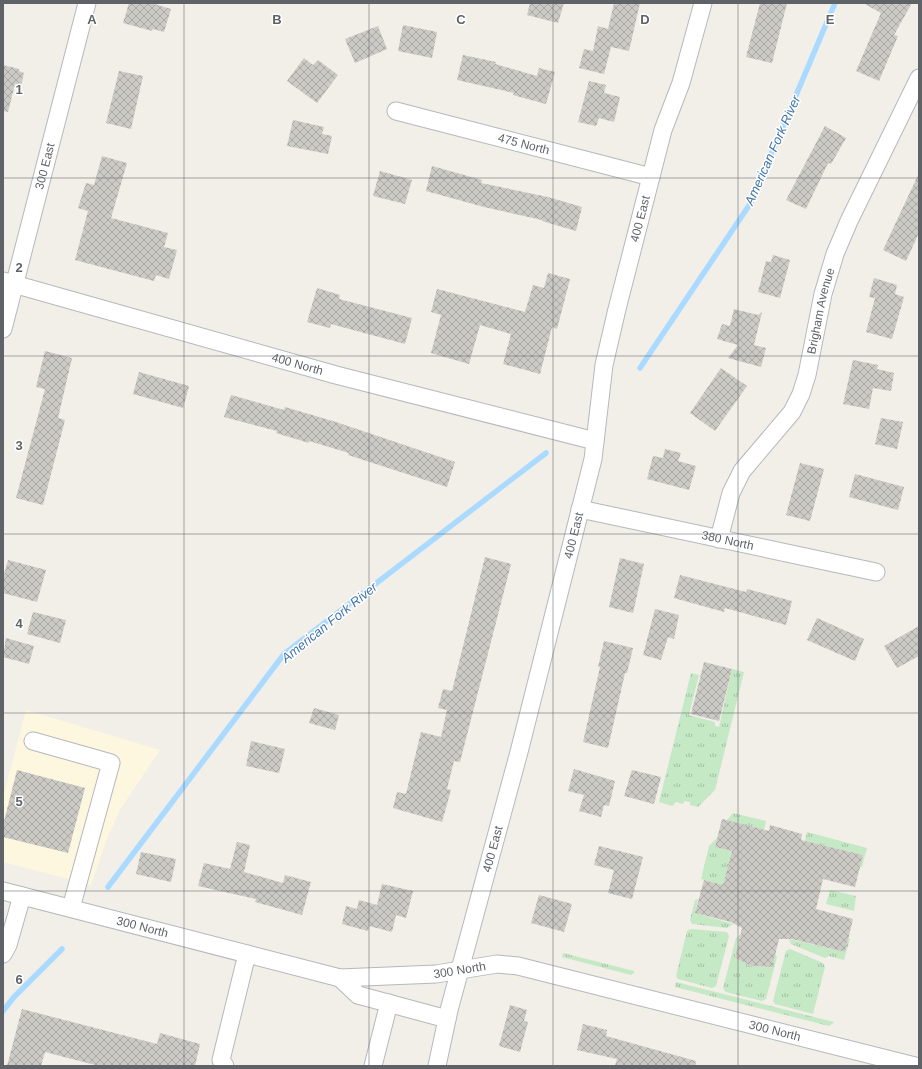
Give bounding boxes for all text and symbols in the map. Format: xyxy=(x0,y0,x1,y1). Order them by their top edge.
text: A xyxy=(87,12,97,27)
text: B xyxy=(272,12,282,27)
text: C xyxy=(456,12,466,27)
text: D xyxy=(640,12,650,27)
text: E xyxy=(826,12,835,27)
text: 1 xyxy=(15,82,23,97)
water label: American Fork River xyxy=(741,92,804,208)
street label: 475 North xyxy=(496,131,551,157)
street label: 300 East xyxy=(32,141,58,191)
street label: 400 East xyxy=(627,194,653,244)
text: 2 xyxy=(15,260,23,275)
street label: Brigham Avenue xyxy=(804,266,838,355)
street label: 400 North xyxy=(270,350,325,378)
text: 3 xyxy=(15,438,23,453)
street label: 400 East xyxy=(561,510,586,560)
street label: 380 North xyxy=(700,528,755,553)
water label: American Fork River xyxy=(278,579,381,666)
text: 4 xyxy=(15,616,23,631)
text: 5 xyxy=(15,794,23,809)
street label: 400 East xyxy=(480,824,506,874)
street label: 300 North xyxy=(115,914,170,940)
street label: 300 North xyxy=(432,959,487,981)
text: 6 xyxy=(15,972,23,987)
street label: 300 North xyxy=(748,1017,802,1044)

